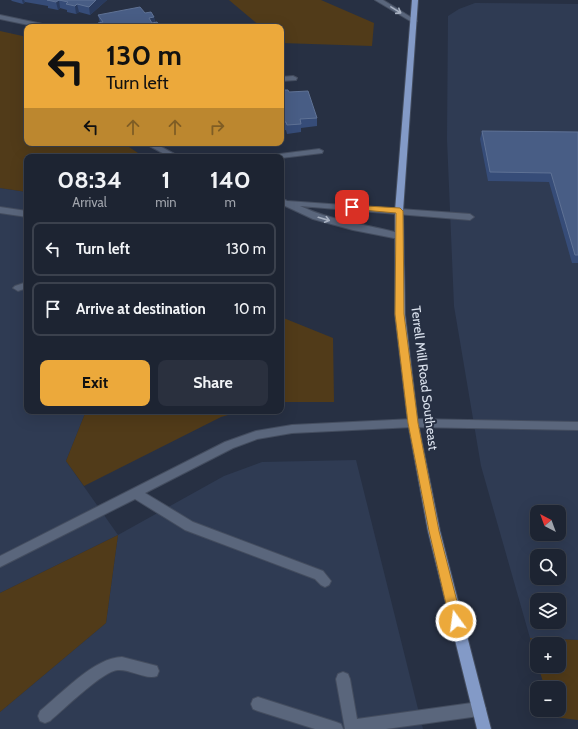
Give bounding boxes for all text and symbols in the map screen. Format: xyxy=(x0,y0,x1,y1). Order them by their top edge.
one-way arrow xyxy=(390,6,401,14)
text: 130 m xyxy=(106,38,182,72)
icon: left xyxy=(40,40,92,92)
text: Turn left xyxy=(106,72,169,94)
icon: left xyxy=(80,116,102,138)
icon: ahead xyxy=(122,116,144,138)
icon: ahead xyxy=(164,116,186,138)
icon: right xyxy=(206,116,228,138)
text: 08:34 xyxy=(57,165,122,194)
text: 1 xyxy=(161,165,170,194)
text: 140 xyxy=(210,165,251,194)
pin xyxy=(335,190,369,224)
text: Arrival xyxy=(72,194,107,210)
text: min xyxy=(155,194,177,210)
text: m xyxy=(225,194,236,210)
icon: arrive xyxy=(341,196,363,218)
one-way arrow xyxy=(317,216,330,223)
icon: left xyxy=(42,238,64,260)
text: Turn left xyxy=(76,240,130,258)
text: 130 m xyxy=(226,240,266,258)
icon: arrive xyxy=(42,298,64,320)
text: Arrive at destination xyxy=(76,300,206,318)
text: 10 m xyxy=(234,300,266,318)
street label: Terrell Mill Road Southeast xyxy=(408,305,442,452)
button: Exit xyxy=(40,360,150,406)
button: Share xyxy=(158,360,268,406)
north arrow xyxy=(530,505,566,541)
map controls xyxy=(530,505,566,717)
button: search xyxy=(530,549,566,585)
button: layers xyxy=(530,593,566,629)
position arrow xyxy=(435,600,477,642)
button: + xyxy=(530,637,566,673)
button: − xyxy=(530,681,566,717)

